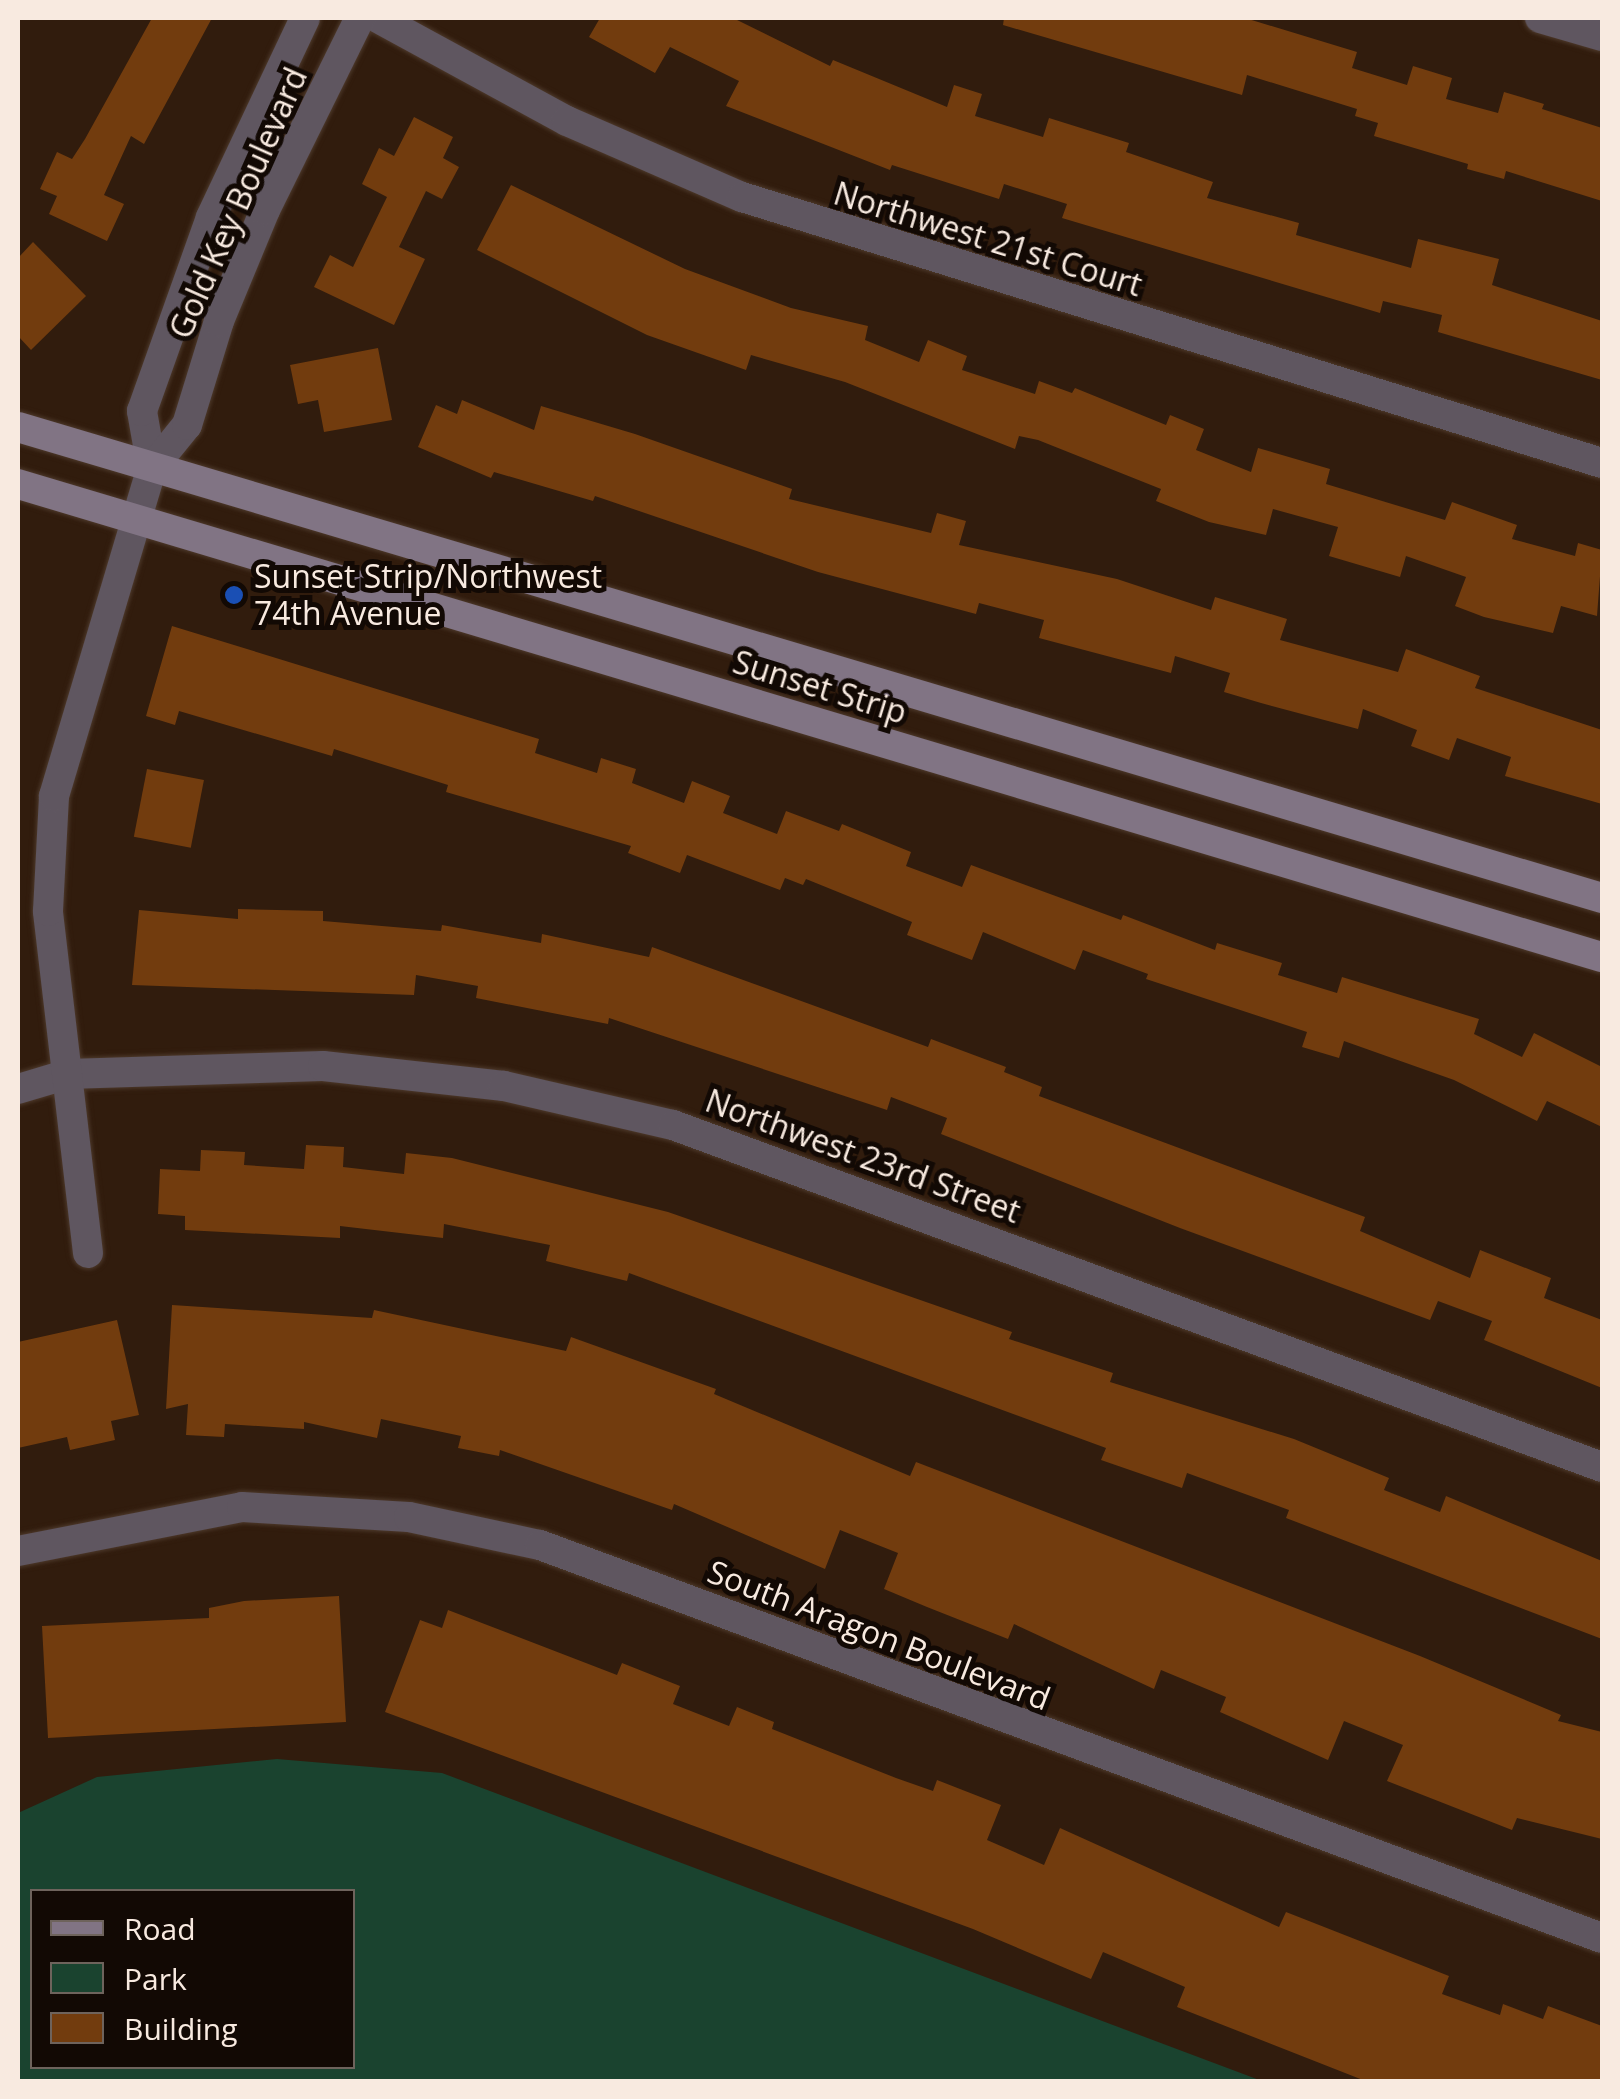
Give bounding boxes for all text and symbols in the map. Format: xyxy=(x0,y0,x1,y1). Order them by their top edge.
street label: Gold Key Boulevard xyxy=(161,62,315,344)
street label: Northwest 21st Court xyxy=(829,174,1147,304)
place label: Sunset Strip/Northwest 74th Avenue xyxy=(254,558,602,633)
marker: Sunset Strip/Northwest 74th Avenue xyxy=(223,584,245,606)
street label: Sunset Strip xyxy=(729,642,911,732)
street label: Northwest 23rd Street xyxy=(700,1081,1026,1231)
street label: South Aragon Boulevard xyxy=(702,1552,1056,1718)
legend xyxy=(30,1889,355,2069)
text: Road xyxy=(124,1908,196,1949)
text: Park xyxy=(124,1958,187,1999)
text: Building xyxy=(124,2008,238,2049)

